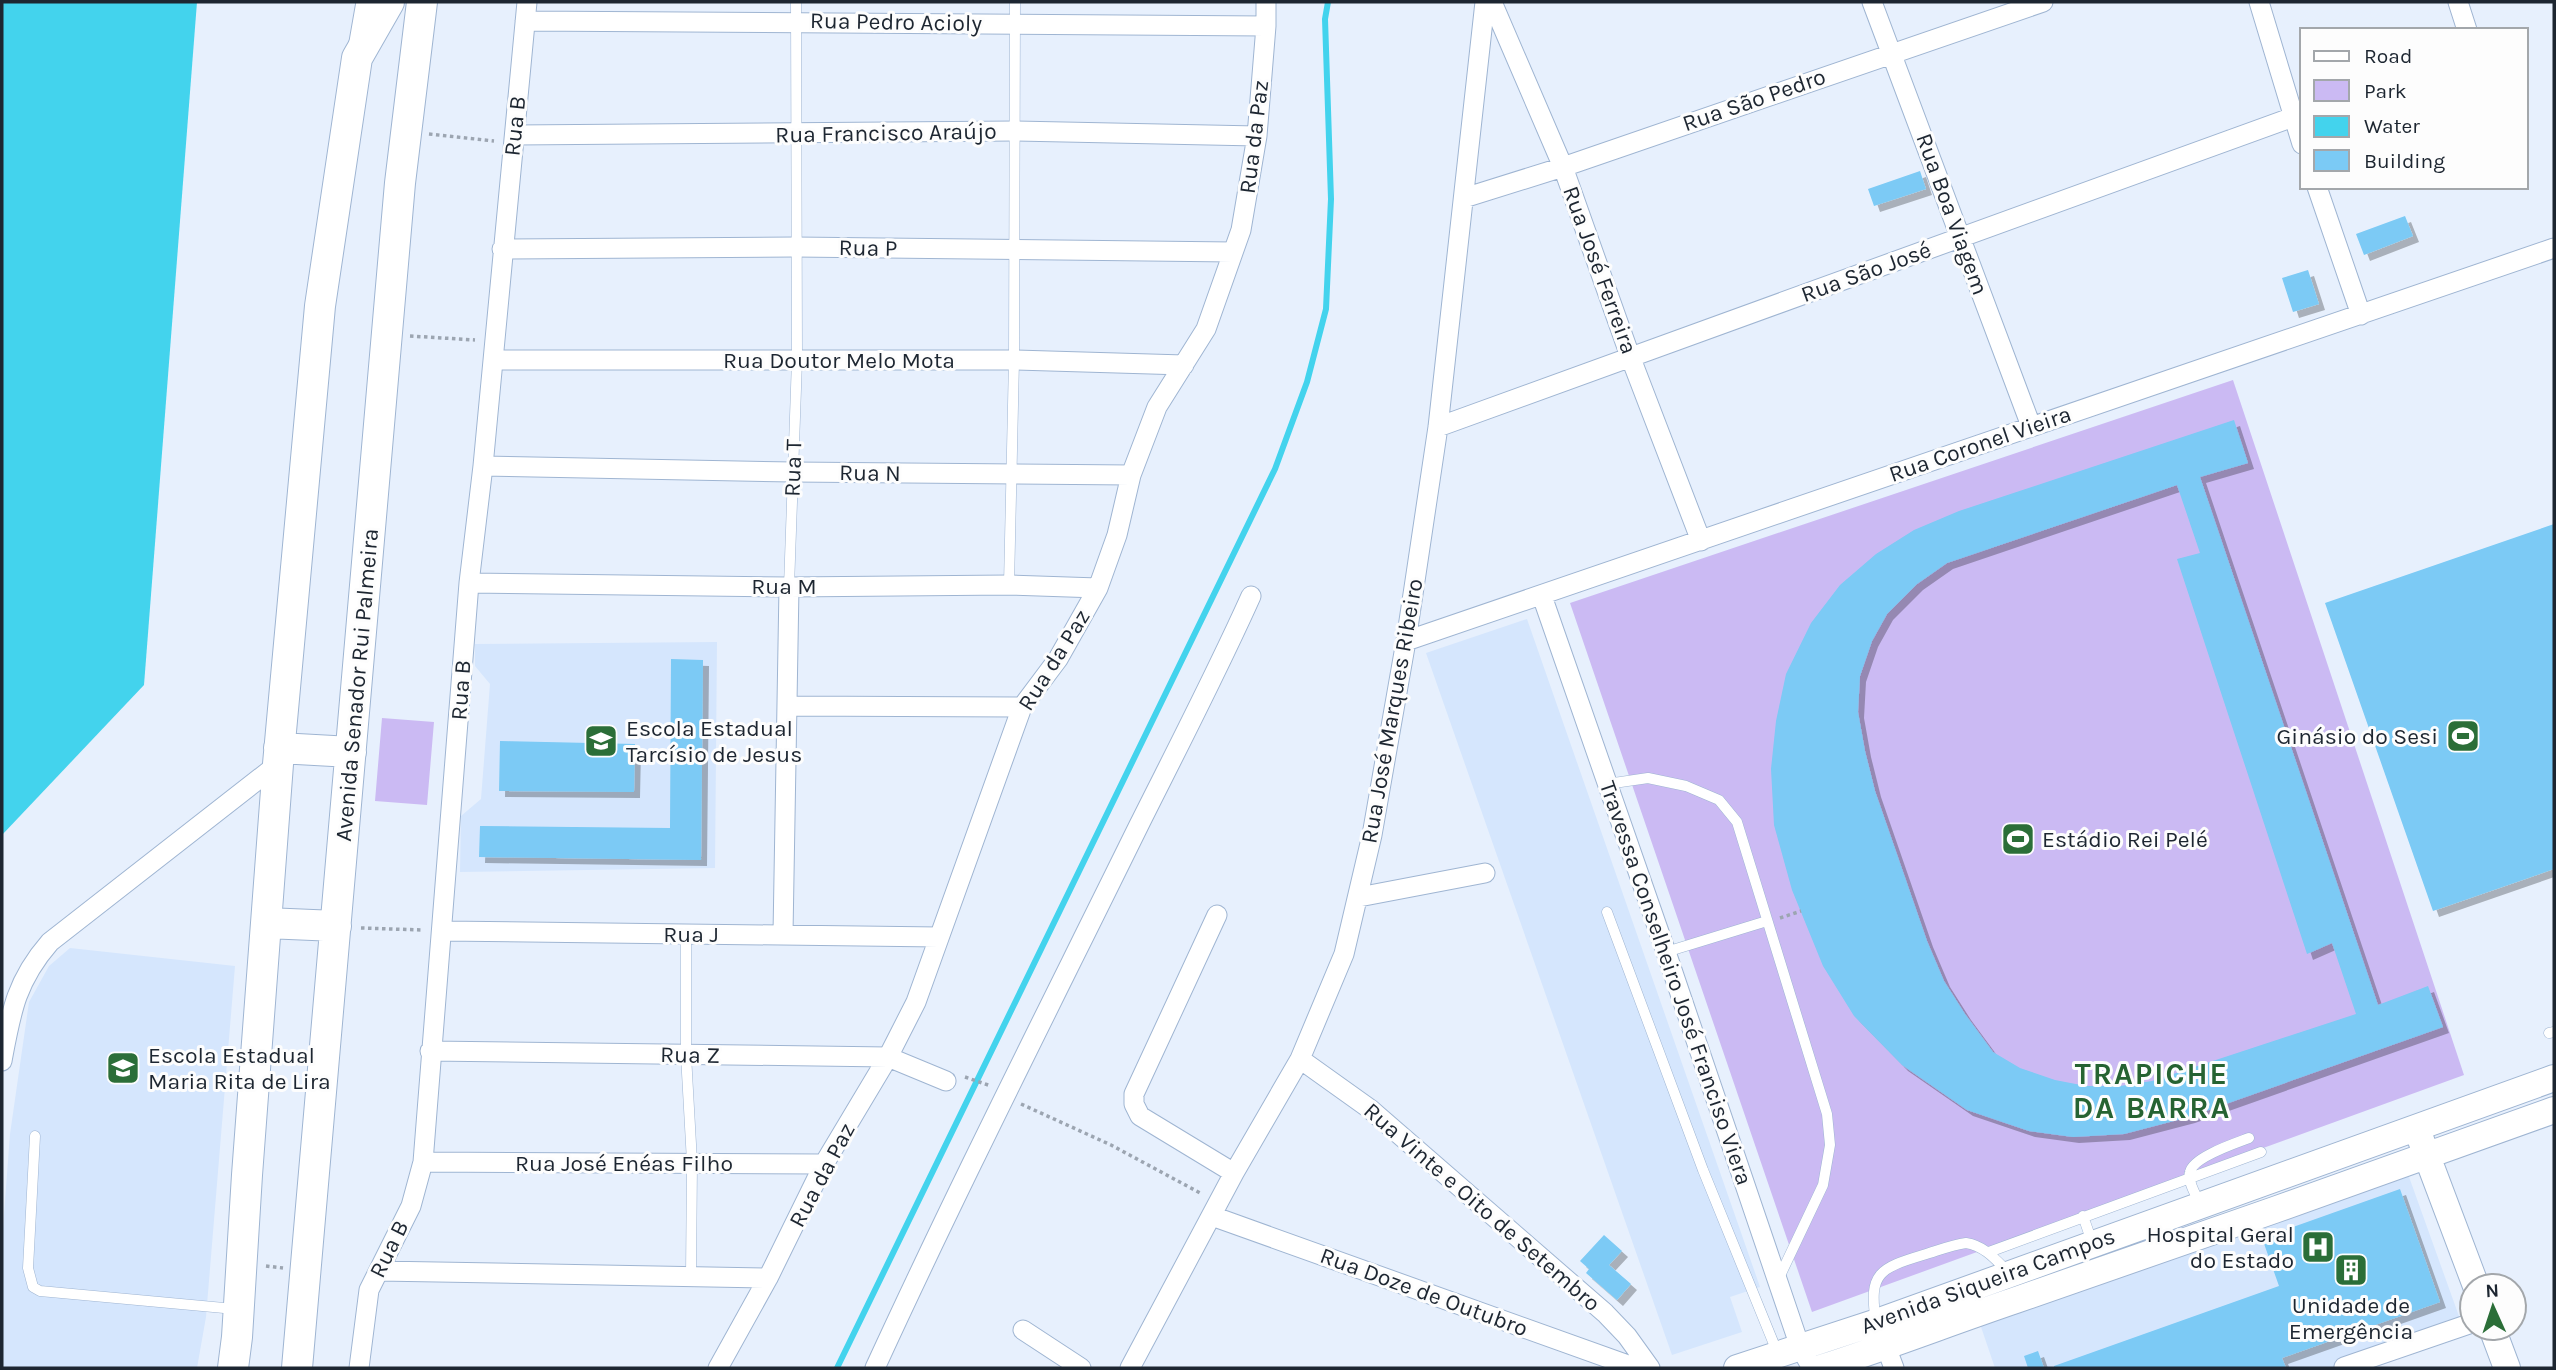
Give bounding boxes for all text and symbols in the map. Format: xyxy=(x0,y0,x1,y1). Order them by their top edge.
street label: Rua Pedro Acioly xyxy=(810,7,983,37)
legend xyxy=(2300,28,2528,189)
text: Road xyxy=(2364,44,2412,68)
street label: Rua São Pedro xyxy=(1679,63,1829,137)
street label: Rua da Paz xyxy=(1234,79,1274,195)
text: Park xyxy=(2364,79,2407,103)
street label: Rua B xyxy=(498,95,532,157)
text: Water xyxy=(2364,114,2420,138)
street label: Rua Francisco Araújo xyxy=(775,118,997,148)
street label: Rua Boa Viagem xyxy=(1910,130,1994,298)
text: Building xyxy=(2364,149,2445,173)
street label: Rua José Ferreira xyxy=(1557,182,1643,358)
street label: Rua P xyxy=(838,234,898,262)
street label: Rua São José xyxy=(1797,236,1935,308)
street label: Rua Doutor Melo Mota xyxy=(723,347,955,374)
street label: Rua Coronel Vieira xyxy=(1885,400,2075,488)
street label: Rua T xyxy=(779,438,808,497)
street label: Rua N xyxy=(839,459,901,487)
street label: Avenida Senador Rui Palmeira xyxy=(330,527,384,843)
street label: Rua M xyxy=(751,573,817,600)
street label: Rua José Marques Ribeiro xyxy=(1355,576,1429,846)
street label: Rua da Paz xyxy=(1012,604,1096,716)
street label: Rua B xyxy=(445,659,477,721)
place label: Escola Estadual Tarcísio de Jesus xyxy=(626,715,802,768)
sports icon: Ginásio do Sesi xyxy=(2444,717,2482,755)
school or university icon: Escola Estadual Tarcísio de Jesus xyxy=(582,722,620,760)
place label: Ginásio do Sesi xyxy=(2277,723,2438,750)
street label: Travessa Conselheiro José Franciso Viera xyxy=(1594,777,1758,1189)
sports icon: Estádio Rei Pelé xyxy=(1999,820,2037,858)
place label: Estádio Rei Pelé xyxy=(2042,826,2208,853)
street label: Rua J xyxy=(663,921,719,948)
street label: Rua Z xyxy=(660,1041,720,1069)
place label: Escola Estadual Maria Rita de Lira xyxy=(148,1042,331,1095)
school or university icon: Escola Estadual Maria Rita de Lira xyxy=(104,1049,142,1087)
district label: TRAPICHE DA BARRA xyxy=(2073,1056,2231,1126)
street label: Rua Vinte e Oito de Setembro xyxy=(1358,1097,1606,1317)
street label: Rua da Paz xyxy=(783,1118,861,1232)
street label: Rua José Enéas Filho xyxy=(515,1150,733,1177)
street label: Rua B xyxy=(364,1216,414,1282)
place label: Hospital Geral do Estado xyxy=(2146,1221,2294,1274)
street label: Avenida Siqueira Campos xyxy=(1857,1222,2119,1340)
hospital icon: Hospital Geral do Estado xyxy=(2299,1228,2337,1266)
street label: Rua Doze de Outubro xyxy=(1317,1242,1531,1342)
building icon: Unidade de Emergência xyxy=(2332,1251,2370,1289)
north arrow xyxy=(2458,1272,2528,1342)
text: N xyxy=(2485,1280,2500,1302)
place label: Unidade de Emergência xyxy=(2289,1292,2413,1345)

